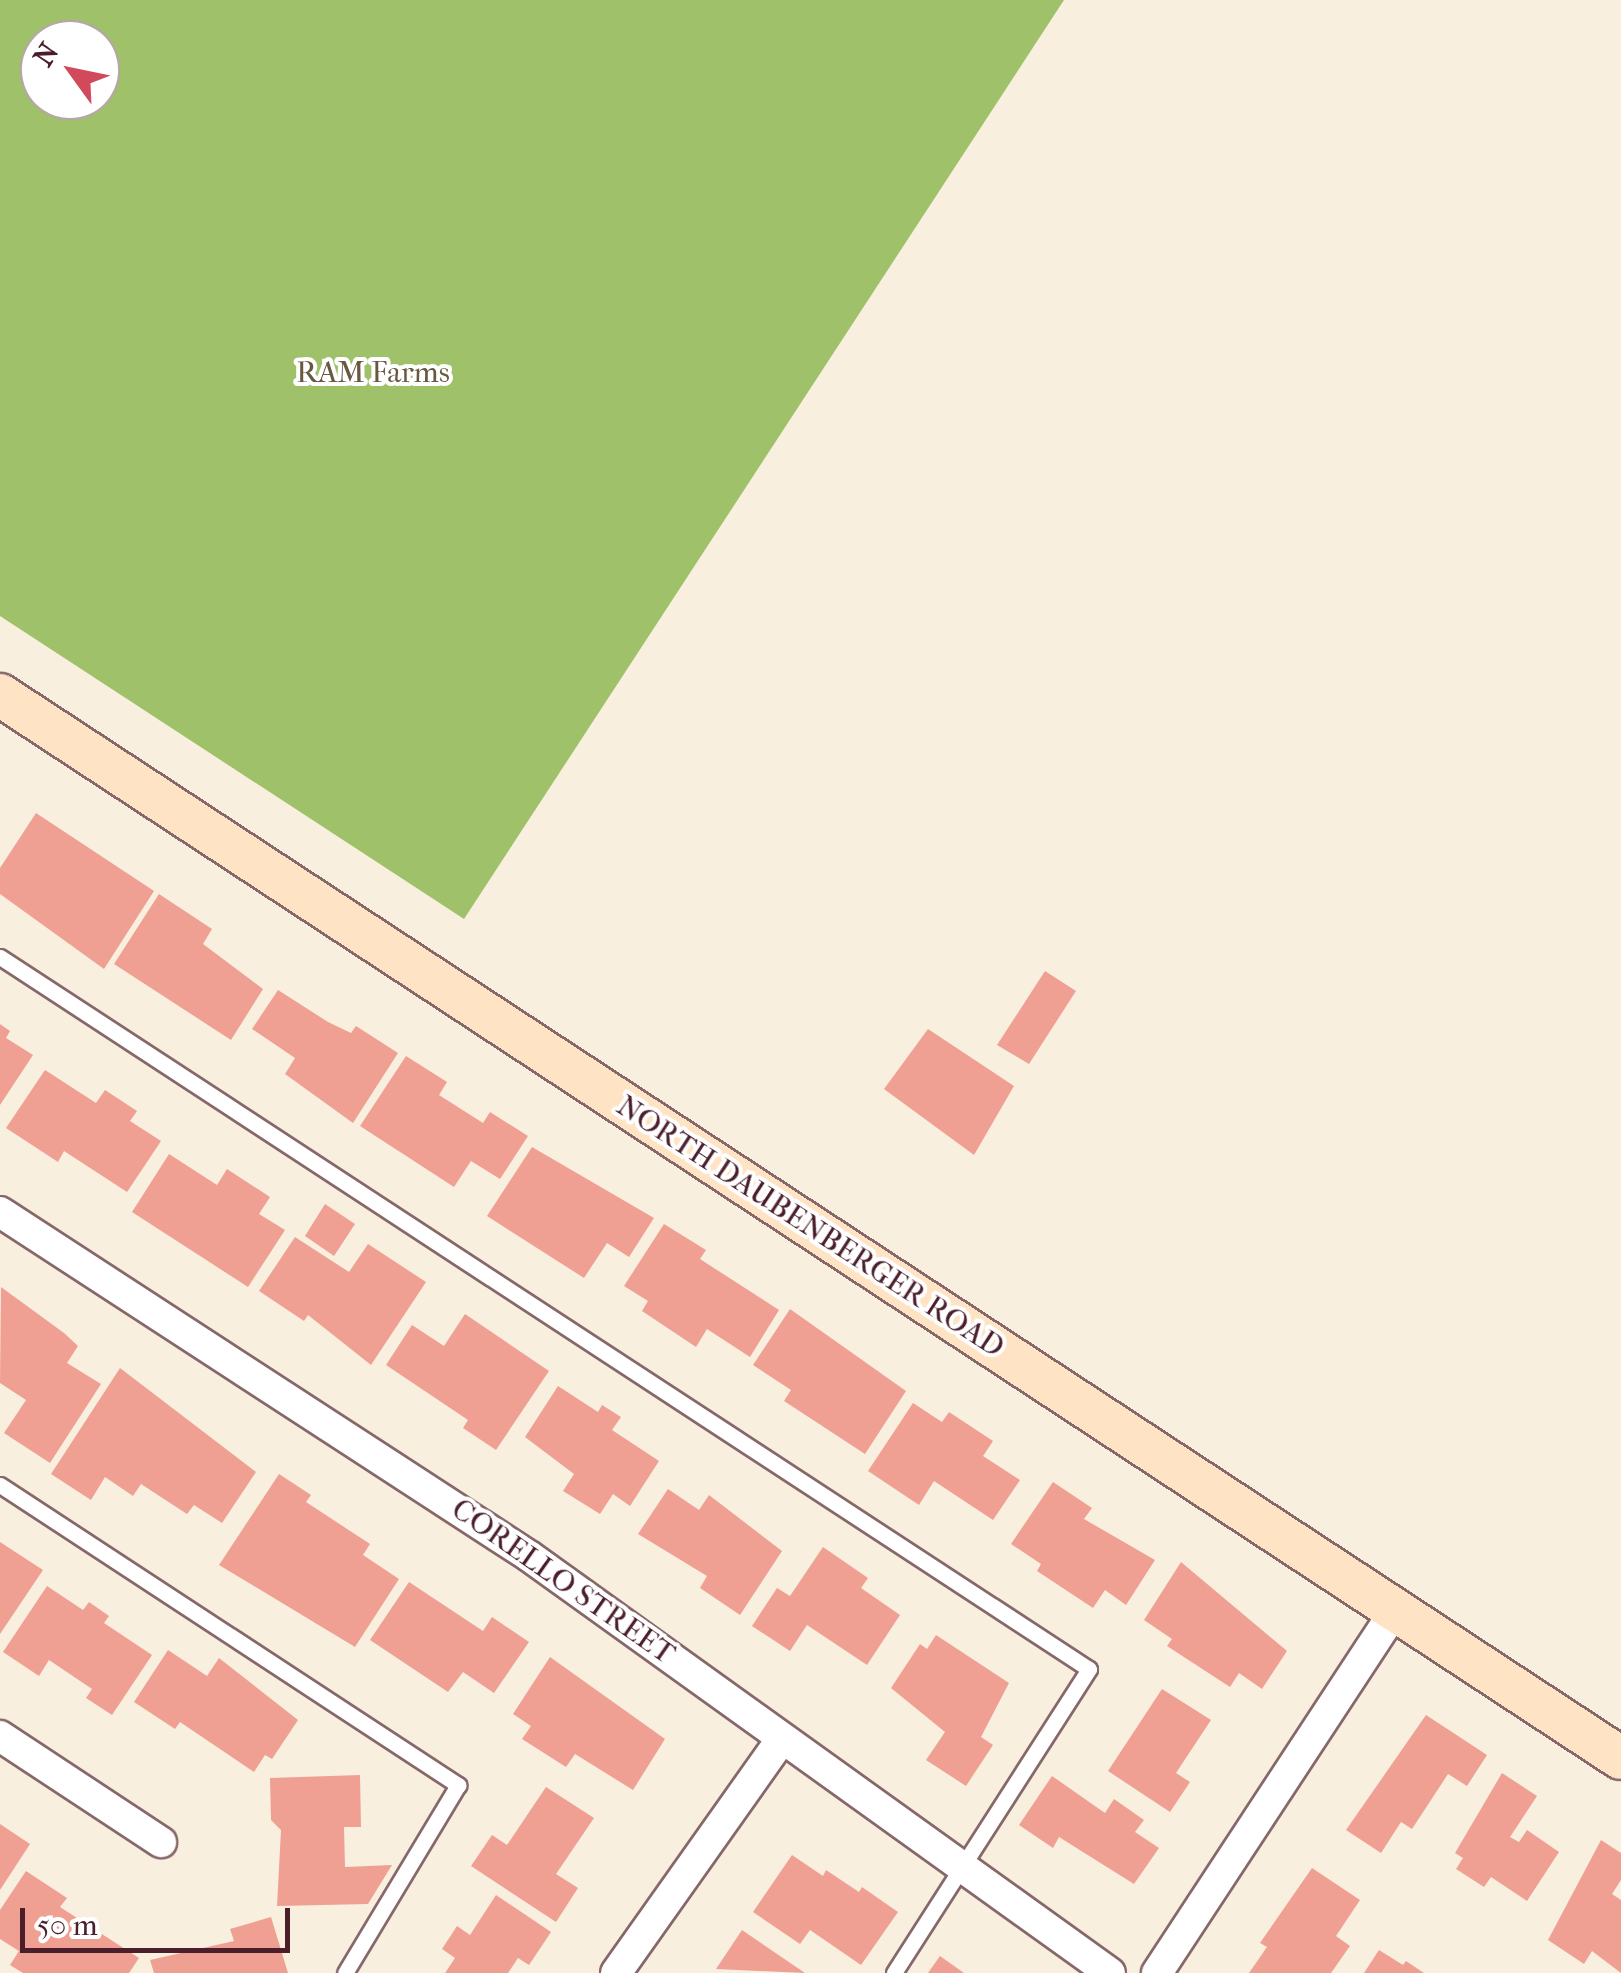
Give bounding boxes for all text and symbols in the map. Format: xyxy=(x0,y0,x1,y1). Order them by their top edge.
north arrow xyxy=(20,20,120,120)
text: N xyxy=(26,37,66,72)
park label: RAM Farms xyxy=(296,355,450,391)
street label: NORTH DAUBENBERGER ROAD xyxy=(610,1088,1010,1366)
street label: CORELLO STREET xyxy=(444,1491,682,1673)
scale bar xyxy=(25,1888,295,1950)
text: 50 m xyxy=(37,1908,98,1943)

